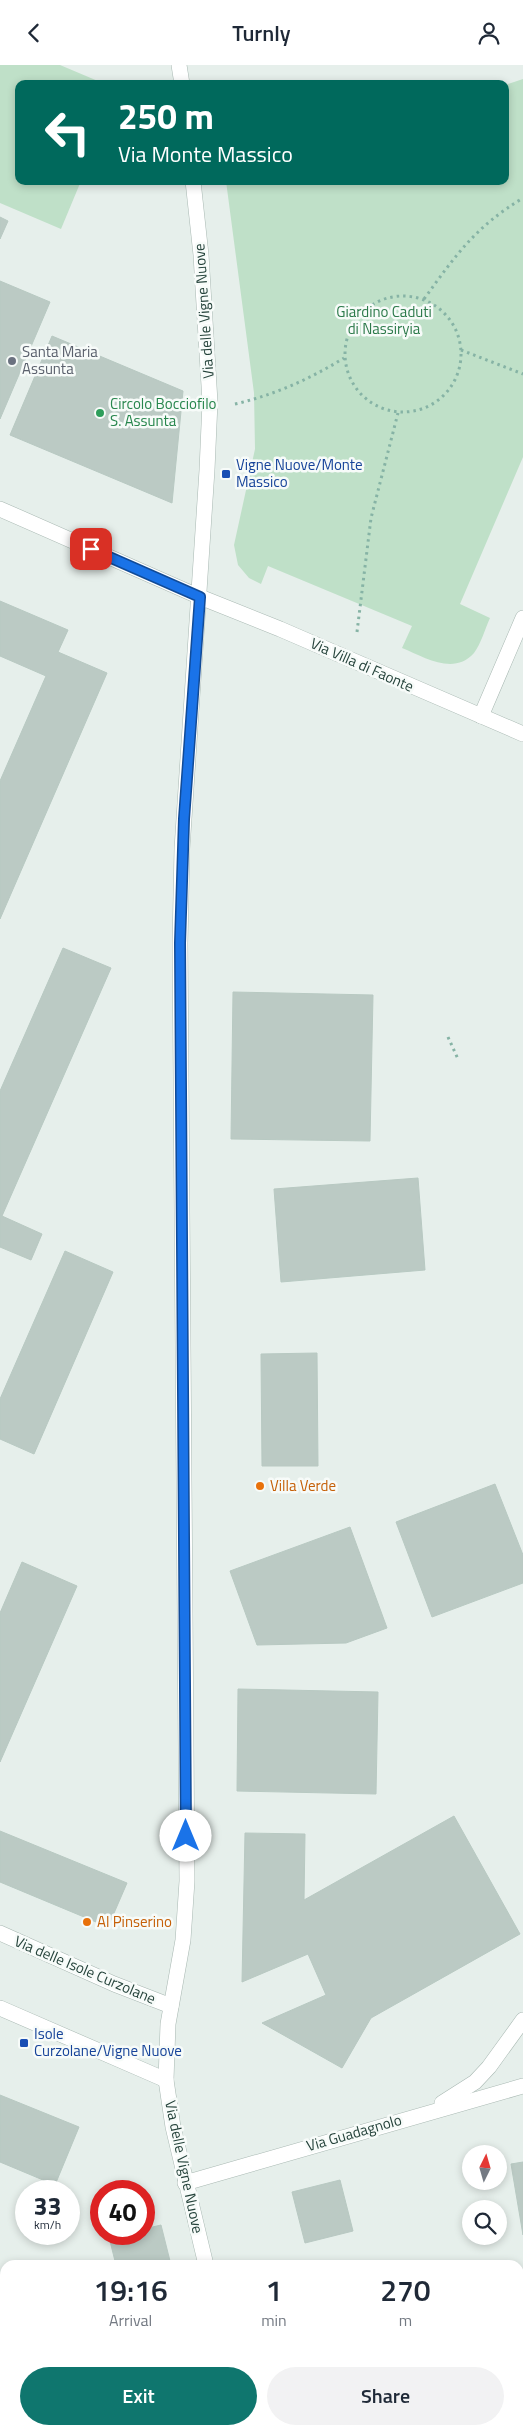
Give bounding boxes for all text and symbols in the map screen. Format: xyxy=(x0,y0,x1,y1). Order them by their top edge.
text: Turnly xyxy=(232,16,291,50)
icon: back xyxy=(20,19,48,47)
icon: person xyxy=(475,19,503,47)
text: 250 m xyxy=(118,89,214,143)
icon: left xyxy=(35,100,100,165)
text: Via Monte Massico xyxy=(118,137,293,171)
street label: Via delle Vigne Nuove xyxy=(187,243,220,379)
park label: Giardino Caduti di Nassiryia xyxy=(336,300,432,340)
place label: Santa Maria Assunta xyxy=(22,340,98,380)
marker: Santa Maria Assunta xyxy=(6,355,18,367)
place label: Circolo Bocciofilo S. Assunta xyxy=(110,392,217,432)
marker: Circolo Bocciofilo S. Assunta xyxy=(94,407,106,419)
place label: Vigne Nuove/Monte Massico xyxy=(236,453,363,493)
marker: Vigne Nuove/Monte Massico xyxy=(220,468,232,480)
pin xyxy=(70,528,112,570)
icon: arrive xyxy=(77,535,105,563)
street label: Via Villa di Faonte xyxy=(307,632,417,698)
place label: Villa Verde xyxy=(270,1474,336,1497)
marker: Villa Verde xyxy=(254,1480,266,1492)
position arrow xyxy=(159,1809,211,1861)
place label: Al Pinserino xyxy=(97,1910,172,1933)
marker: Al Pinserino xyxy=(81,1916,93,1928)
street label: Via delle Isole Curzolane xyxy=(11,1929,159,2010)
place label: Isole Curzolane/Vigne Nuove xyxy=(34,2022,182,2062)
marker: Isole Curzolane/Vigne Nuove xyxy=(18,2037,30,2049)
street label: Via delle Vigne Nuove xyxy=(159,2098,210,2235)
street label: Via Guadagnolo xyxy=(304,2108,404,2157)
north arrow xyxy=(462,2145,508,2190)
map controls xyxy=(462,2145,507,2245)
speed limit sign: 40 xyxy=(90,2180,155,2245)
text: 33 xyxy=(33,2187,62,2225)
button: search xyxy=(462,2200,507,2245)
text: km/h xyxy=(34,2215,61,2234)
text: 19:16 xyxy=(93,2267,168,2313)
text: 1 xyxy=(266,2267,282,2313)
text: 270 xyxy=(380,2267,431,2313)
text: Arrival xyxy=(109,2308,152,2332)
text: min xyxy=(261,2308,287,2332)
text: m xyxy=(399,2308,412,2332)
button: Exit xyxy=(20,2367,257,2425)
button: Share xyxy=(267,2367,504,2425)

